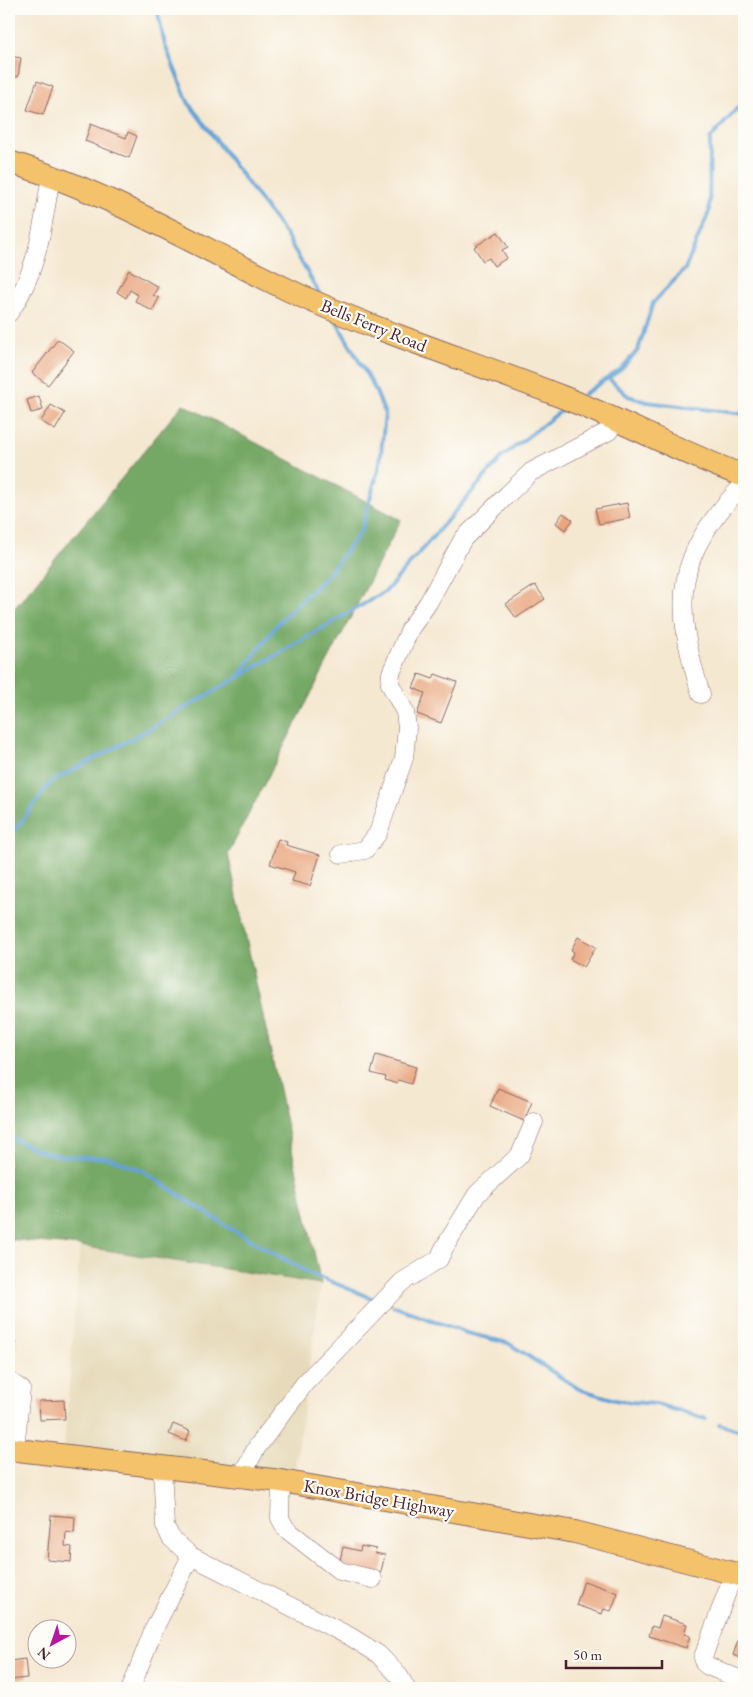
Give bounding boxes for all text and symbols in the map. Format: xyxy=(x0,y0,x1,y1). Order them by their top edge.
street label: Bells Ferry Road xyxy=(318,293,431,357)
street label: Knox Bridge Highway xyxy=(302,1473,456,1523)
north arrow xyxy=(28,1620,78,1670)
scale bar xyxy=(566,1637,662,1669)
text: N xyxy=(33,1643,54,1664)
text: 50 m xyxy=(573,1645,602,1664)

